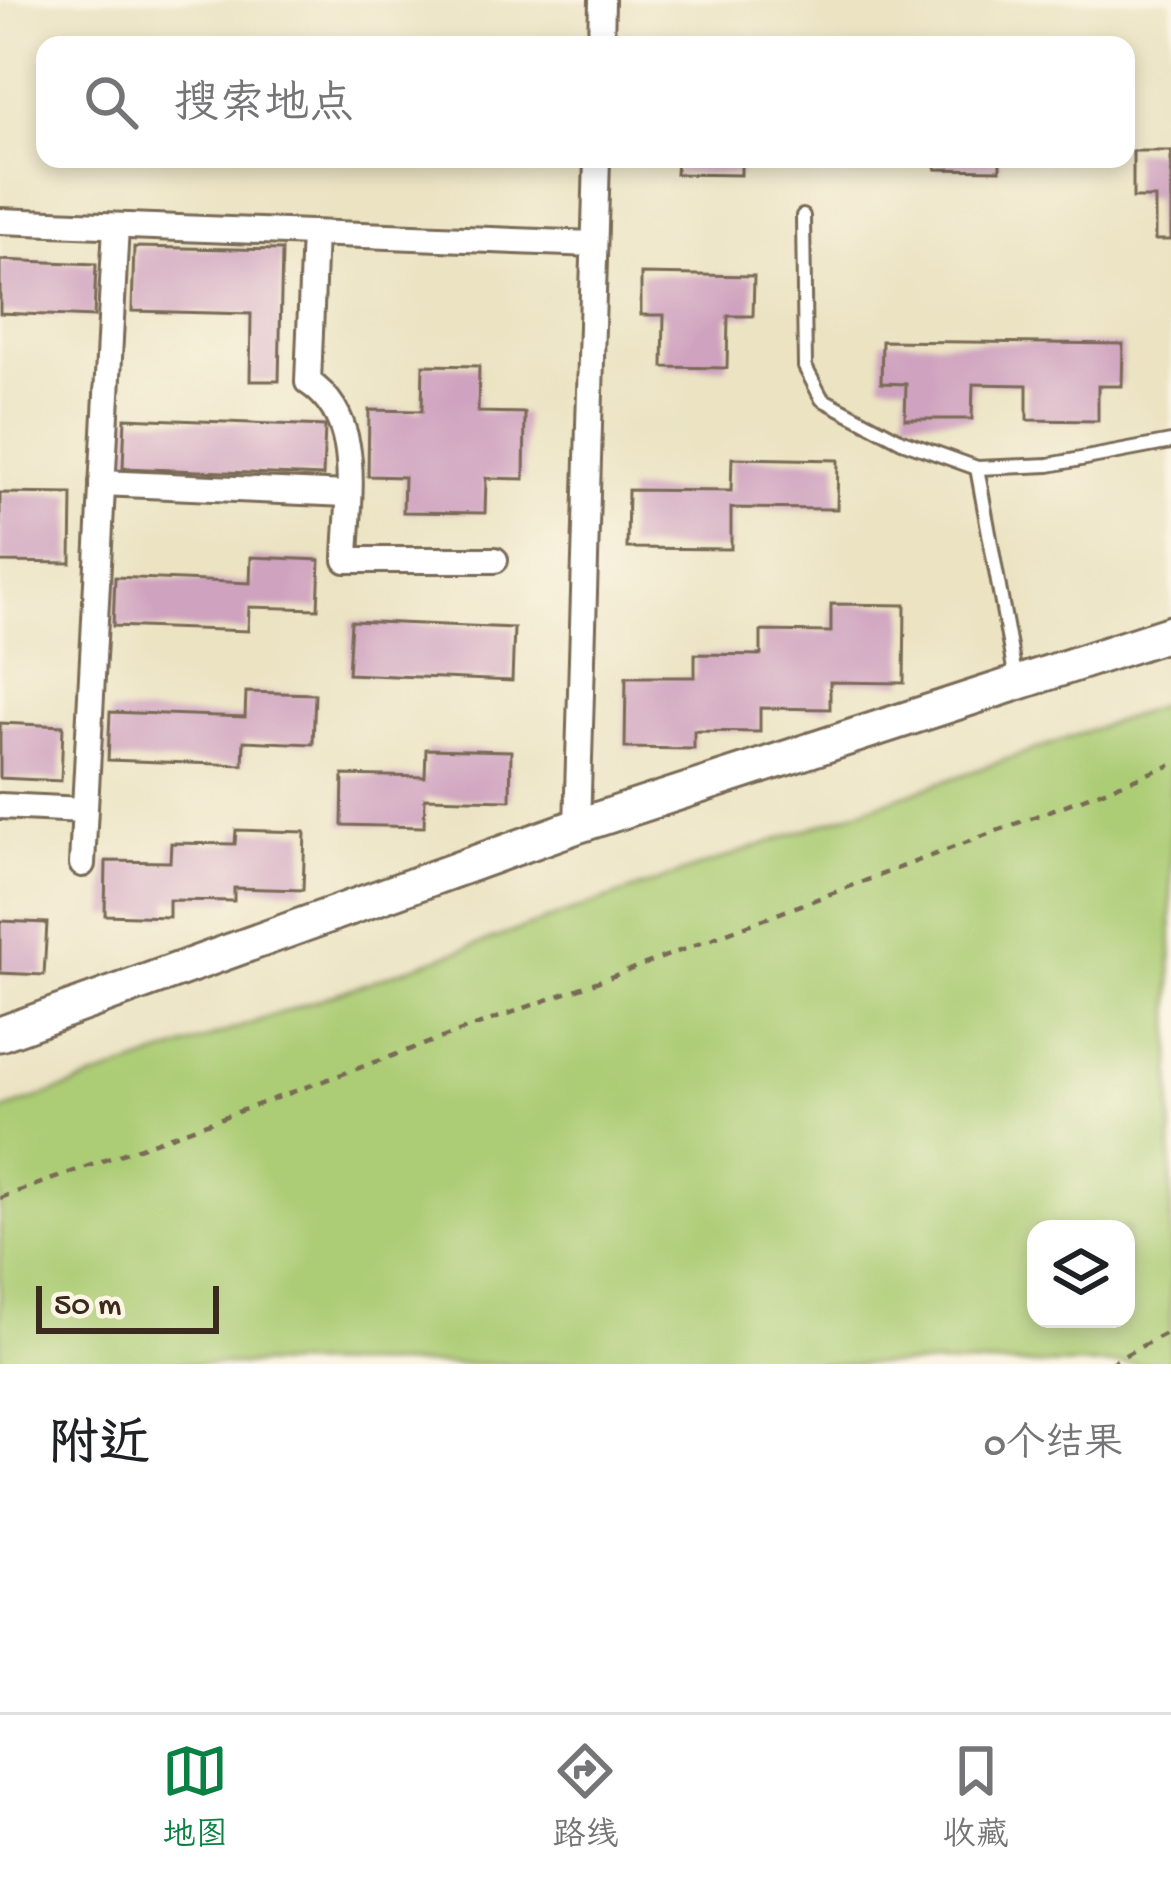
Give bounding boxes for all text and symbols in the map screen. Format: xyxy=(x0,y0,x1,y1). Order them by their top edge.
search box xyxy=(36,36,1135,168)
icon: search xyxy=(78,69,144,135)
text: 搜索地点 xyxy=(174,81,354,134)
map controls xyxy=(1027,1220,1135,1328)
button: layers xyxy=(1027,1220,1135,1328)
scale bar xyxy=(36,1280,219,1333)
text: 50 m xyxy=(54,1288,121,1326)
text: 附近 xyxy=(48,1419,150,1479)
text: 0个结果 xyxy=(984,1424,1123,1470)
tab: 地图 xyxy=(162,1738,228,1857)
tab: 路线 xyxy=(552,1738,618,1857)
tab: 收藏 xyxy=(943,1738,1009,1857)

